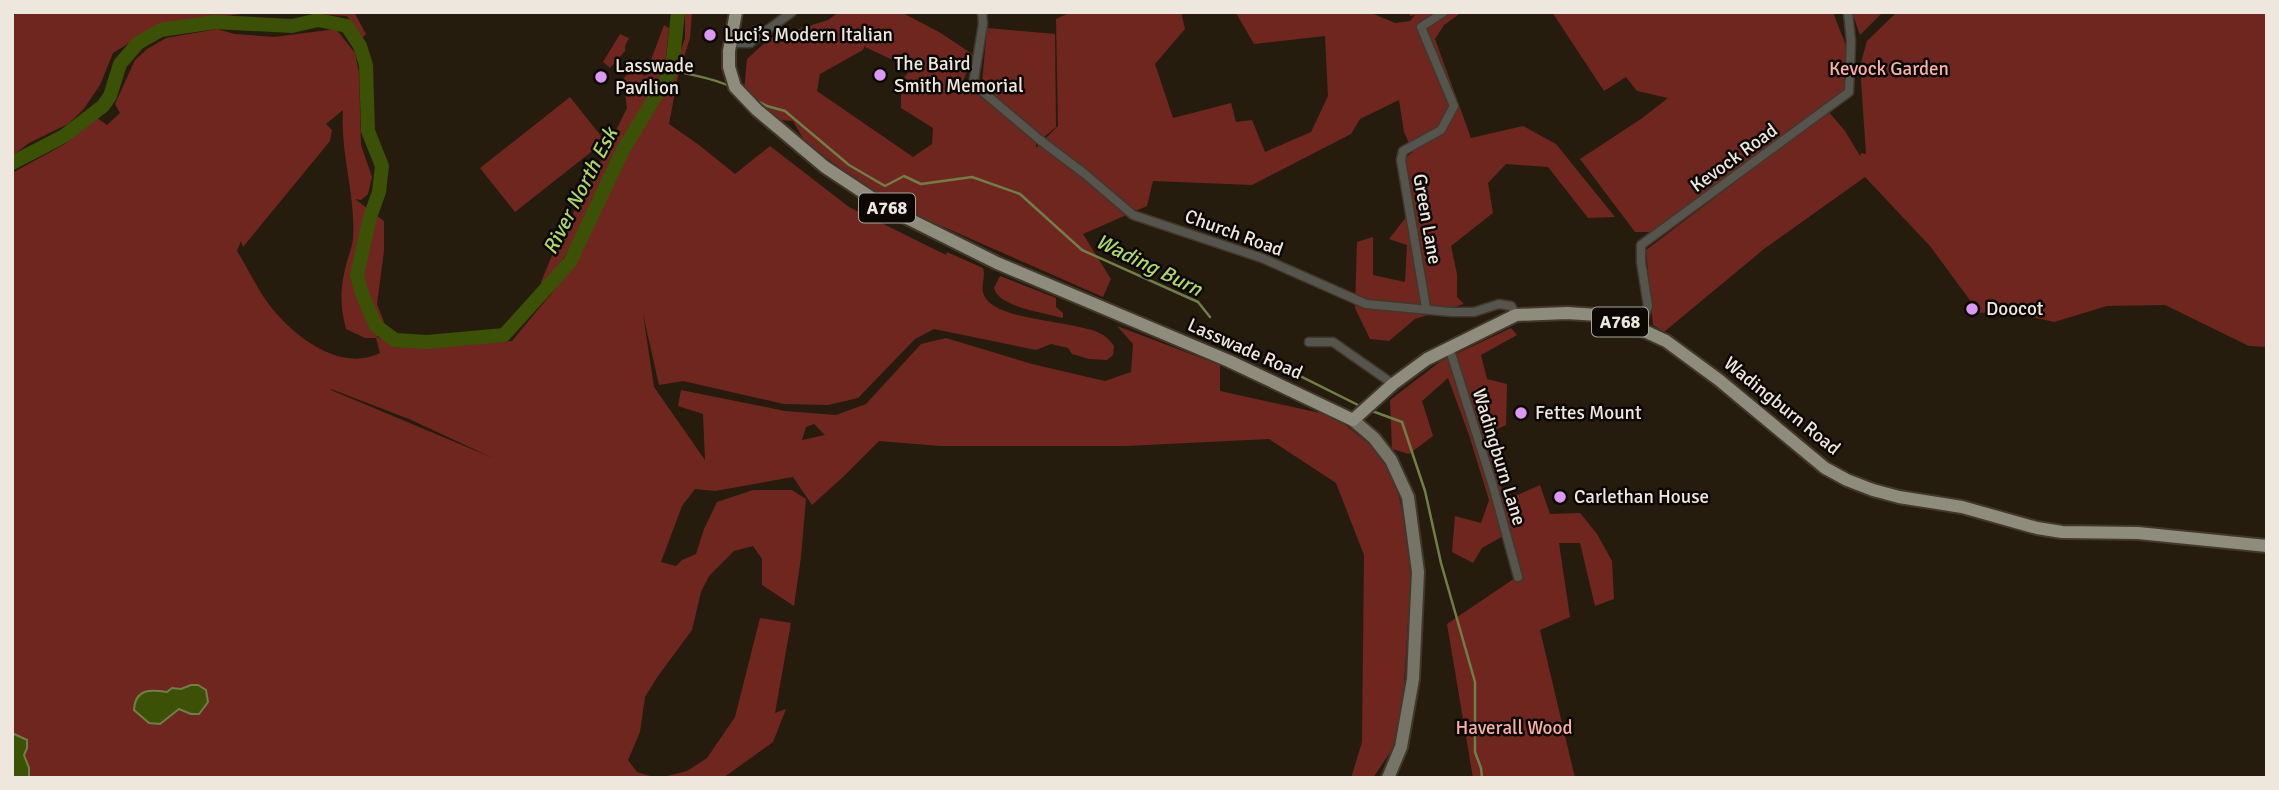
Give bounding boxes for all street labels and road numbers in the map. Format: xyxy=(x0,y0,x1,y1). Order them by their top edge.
street label: Kevock Road xyxy=(1686,118,1782,198)
street label: Green Lane xyxy=(1407,172,1447,266)
road number: A768 xyxy=(859,194,915,223)
street label: Church Road xyxy=(1182,204,1286,262)
road number: A768 xyxy=(1592,308,1648,336)
street label: Lasswade Road xyxy=(1184,313,1306,385)
street label: Wadingburn Road xyxy=(1719,352,1845,460)
street label: Wadingburn Lane xyxy=(1467,386,1531,528)

